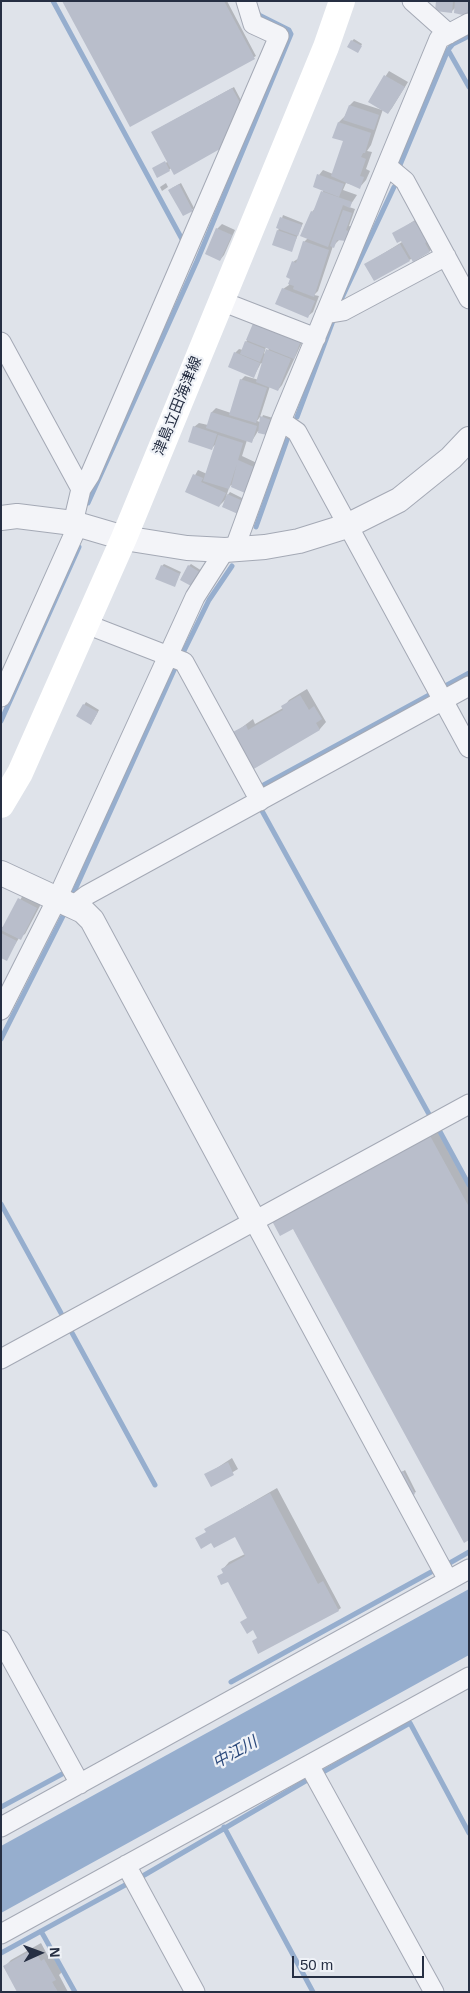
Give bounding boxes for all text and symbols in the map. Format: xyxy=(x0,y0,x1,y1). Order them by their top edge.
street label: 津島立田海津線 xyxy=(150,354,206,458)
water label: 中江川 xyxy=(209,1733,261,1773)
north arrow xyxy=(15,1928,65,1978)
scale bar xyxy=(295,1946,428,1978)
text: N xyxy=(47,1947,63,1958)
text: 50 m xyxy=(300,1956,333,1973)

